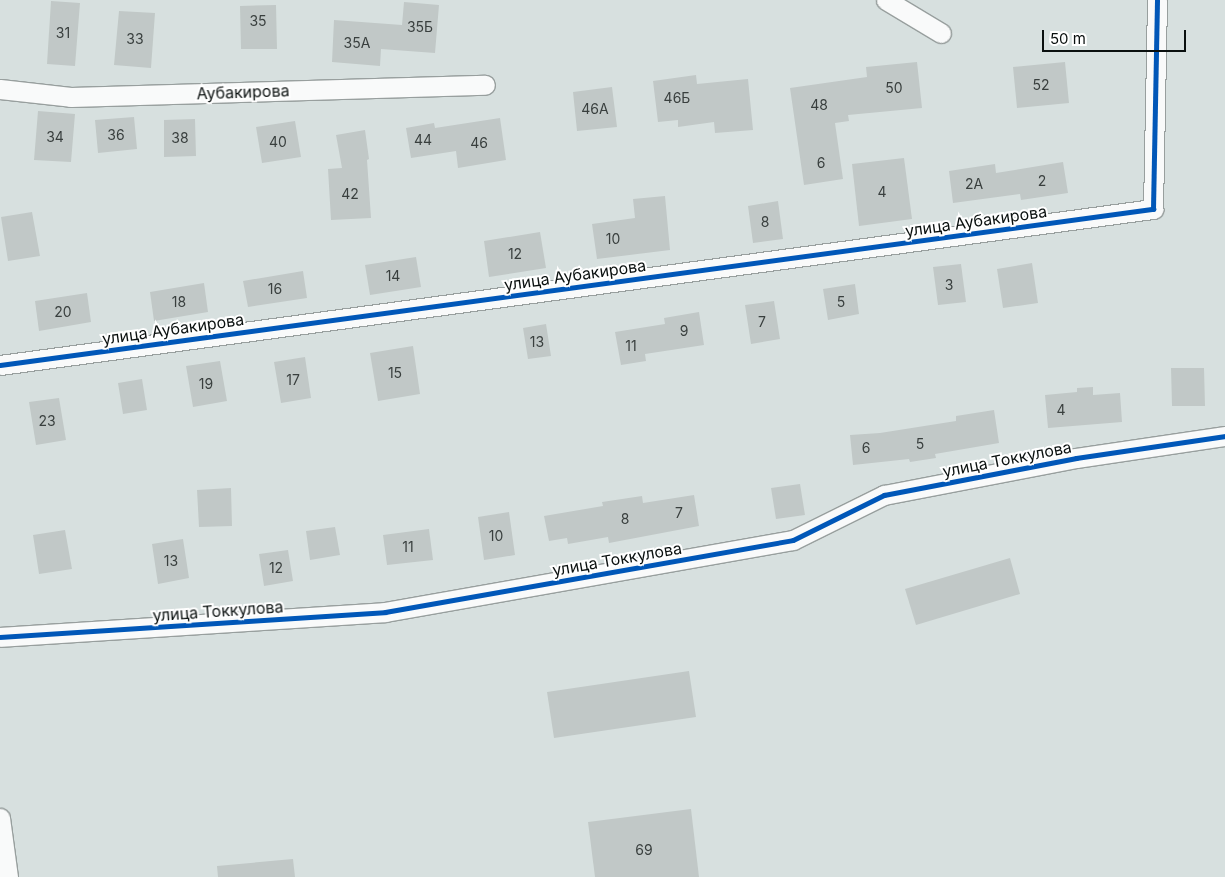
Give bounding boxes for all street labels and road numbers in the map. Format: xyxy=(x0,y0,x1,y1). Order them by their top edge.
street label: Аубакирова xyxy=(196,81,290,103)
street label: улица Аубакирова xyxy=(904,202,1048,240)
street label: улица Аубакирова xyxy=(503,256,647,294)
street label: улица Аубакирова xyxy=(101,310,245,348)
street label: улица Токкулова xyxy=(941,437,1073,481)
street label: улица Токкулова xyxy=(551,538,683,580)
street label: улица Токкулова xyxy=(152,597,284,625)

